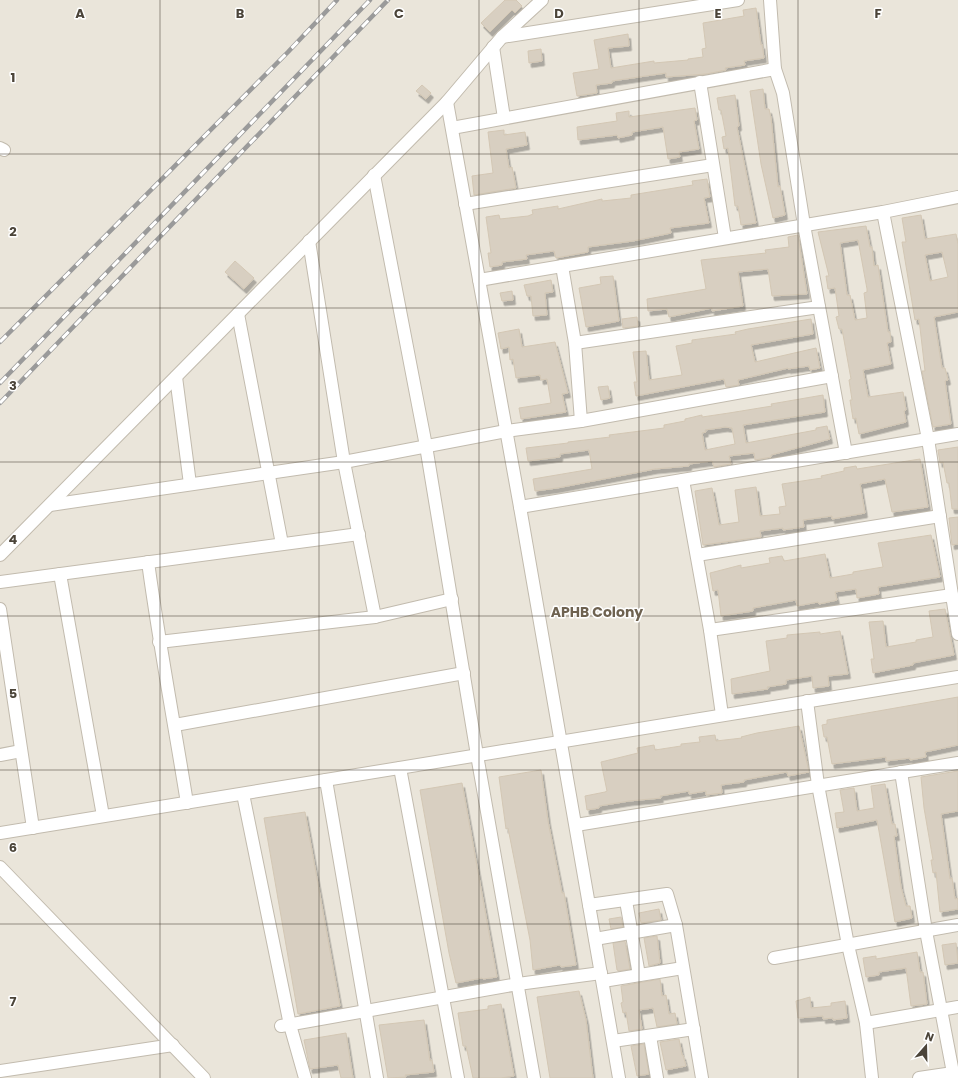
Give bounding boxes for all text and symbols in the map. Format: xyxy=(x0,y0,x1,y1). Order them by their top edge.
text: A xyxy=(75,4,85,23)
text: B xyxy=(236,4,245,23)
text: C xyxy=(394,4,404,23)
text: D xyxy=(554,4,564,23)
text: E xyxy=(714,4,722,23)
text: F xyxy=(874,4,882,23)
text: 1 xyxy=(11,68,15,87)
text: 2 xyxy=(9,222,17,241)
text: 3 xyxy=(9,376,17,395)
text: 4 xyxy=(9,530,18,549)
district label: APHB Colony xyxy=(551,602,643,622)
text: 5 xyxy=(9,684,17,703)
text: 6 xyxy=(9,838,17,857)
text: 7 xyxy=(10,992,17,1011)
north arrow xyxy=(906,1026,946,1066)
text: N xyxy=(923,1028,936,1046)

